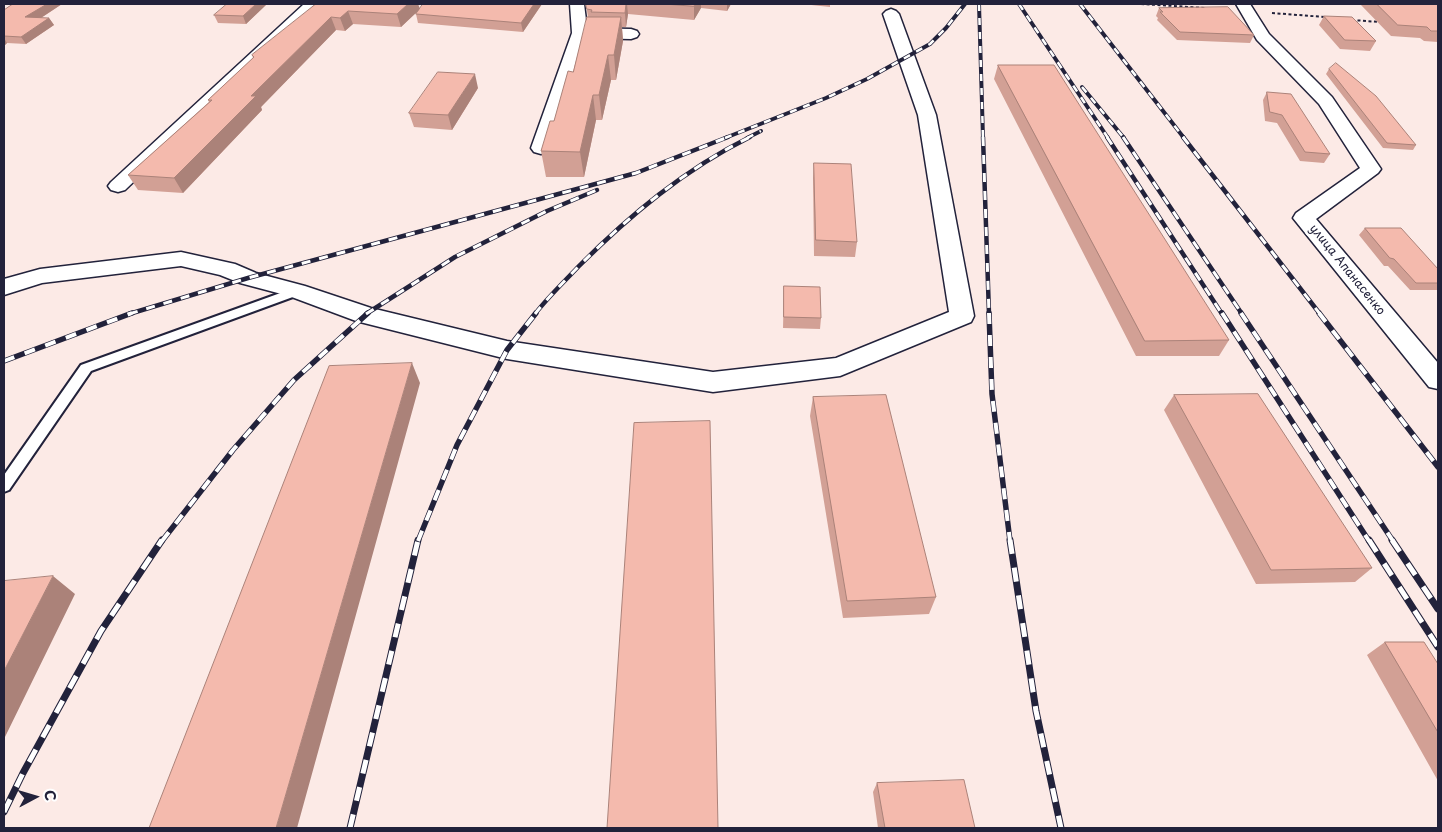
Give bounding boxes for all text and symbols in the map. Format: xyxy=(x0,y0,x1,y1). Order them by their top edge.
street label: улица Апанасенко xyxy=(1306,222,1388,318)
north arrow xyxy=(10,772,60,822)
text: С xyxy=(39,789,61,802)

